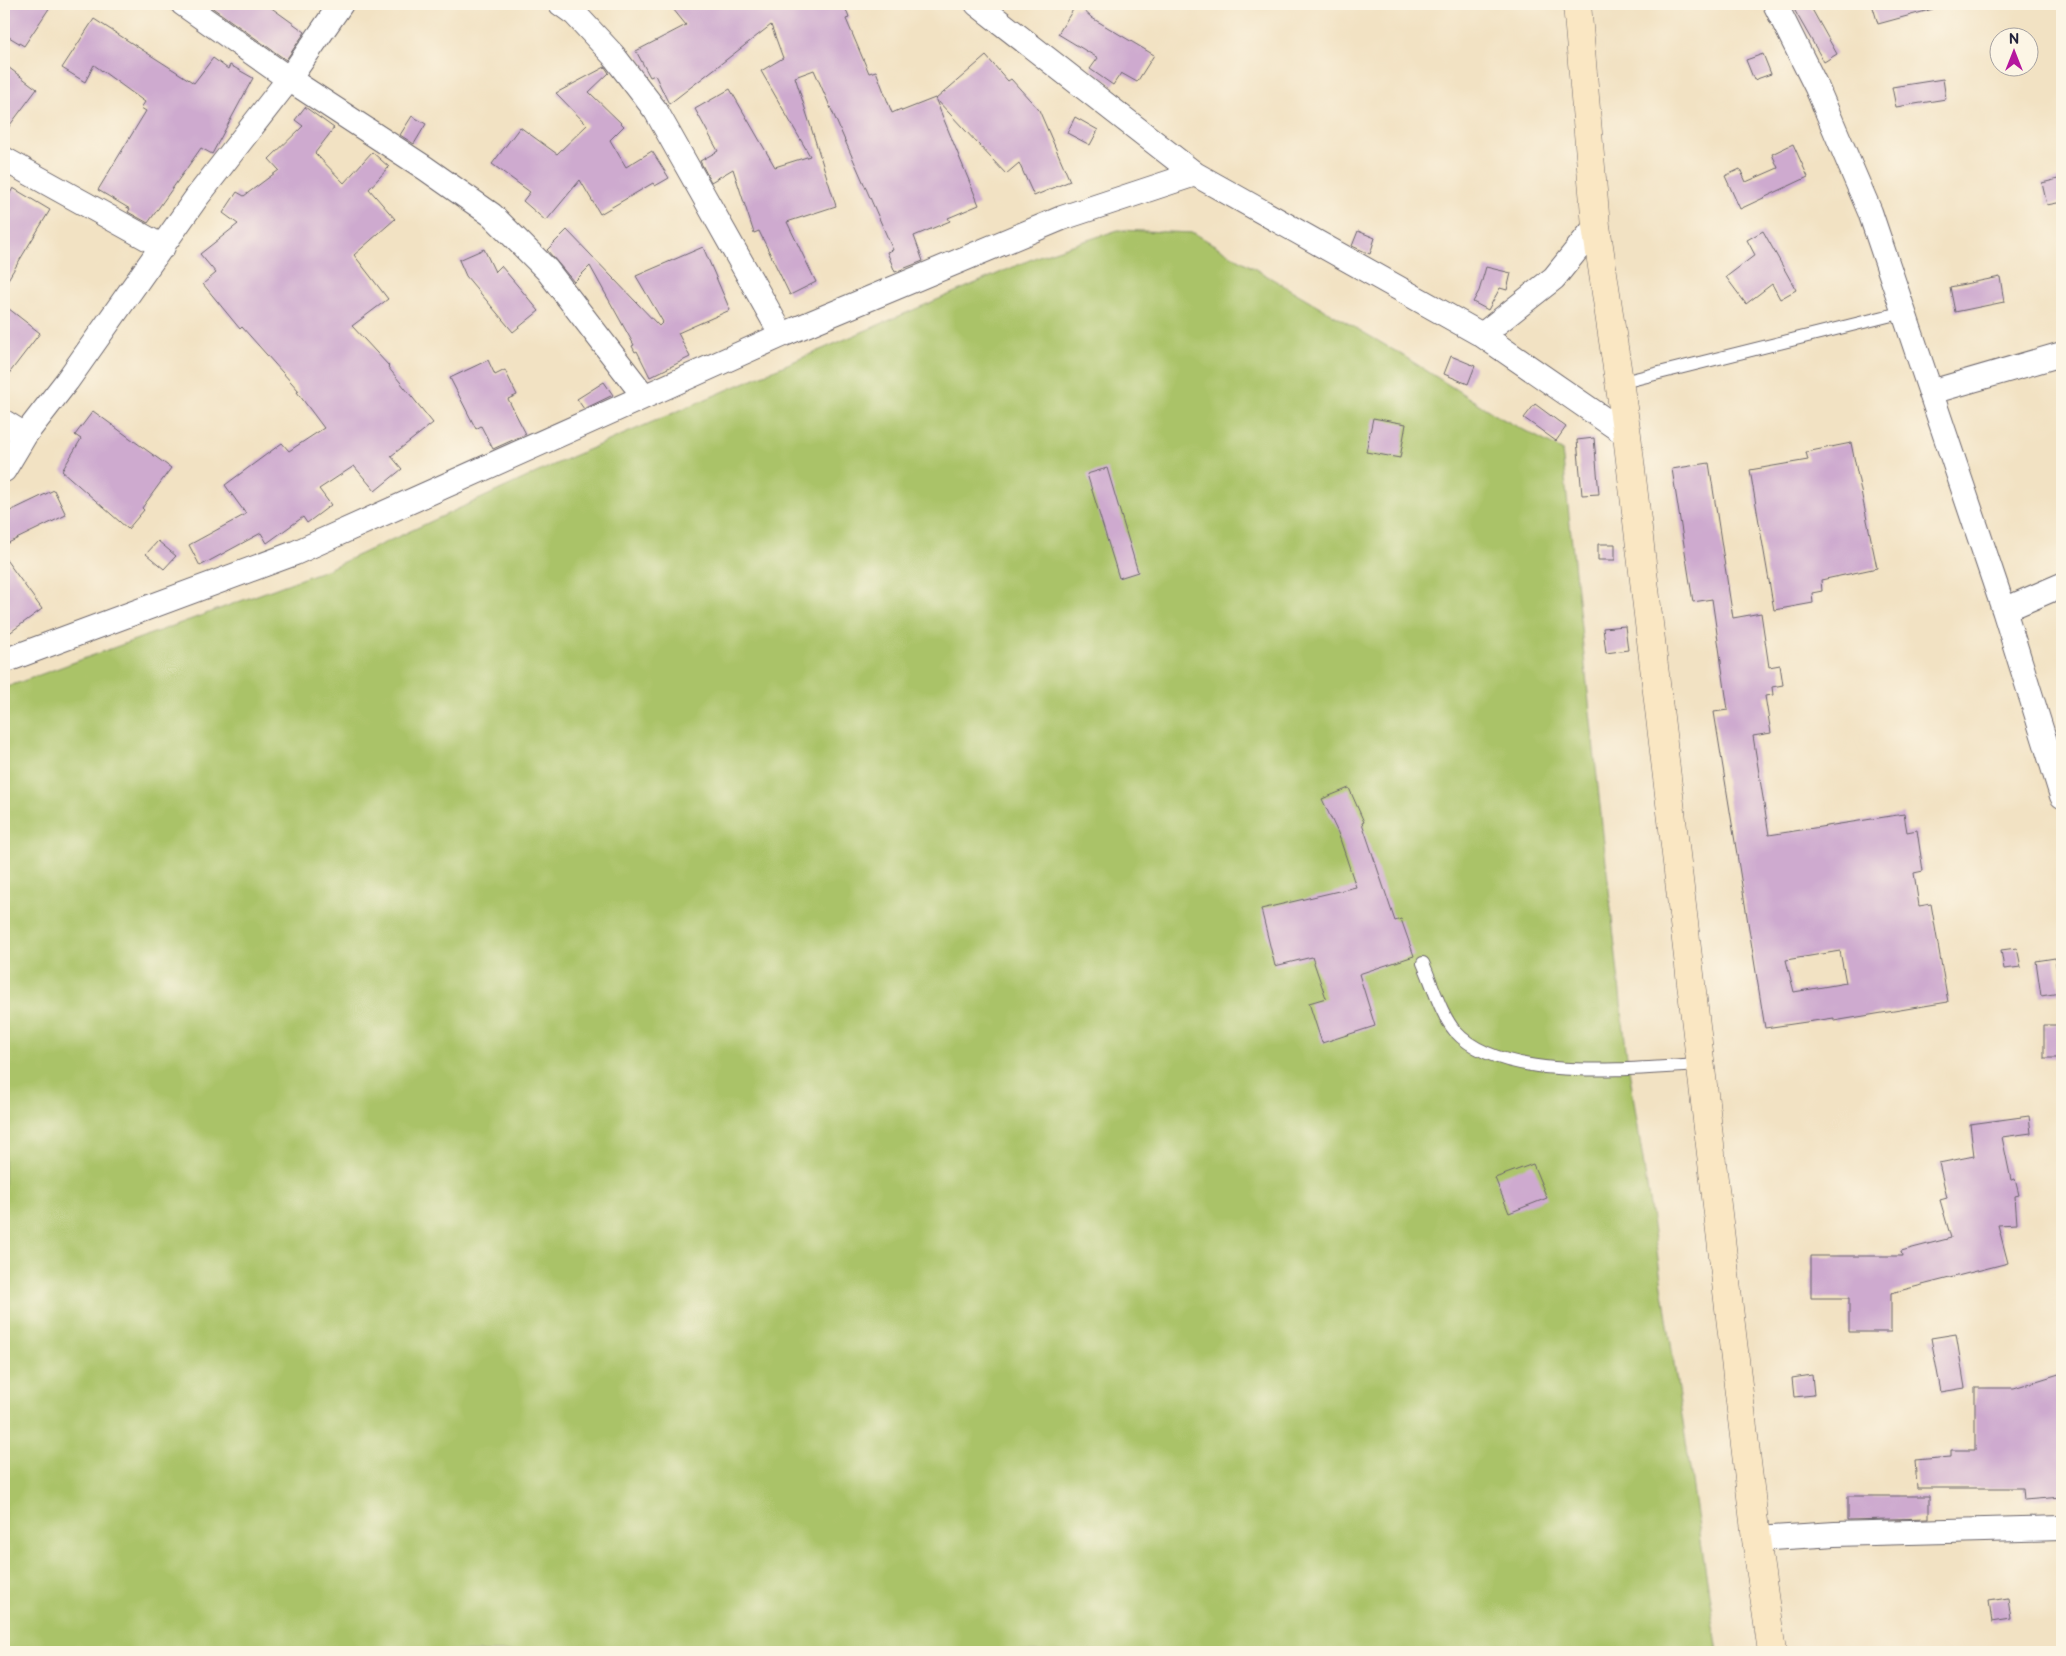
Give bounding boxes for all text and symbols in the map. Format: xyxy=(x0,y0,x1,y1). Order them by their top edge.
north arrow xyxy=(1988,28,2038,78)
text: N xyxy=(2009,31,2019,48)

